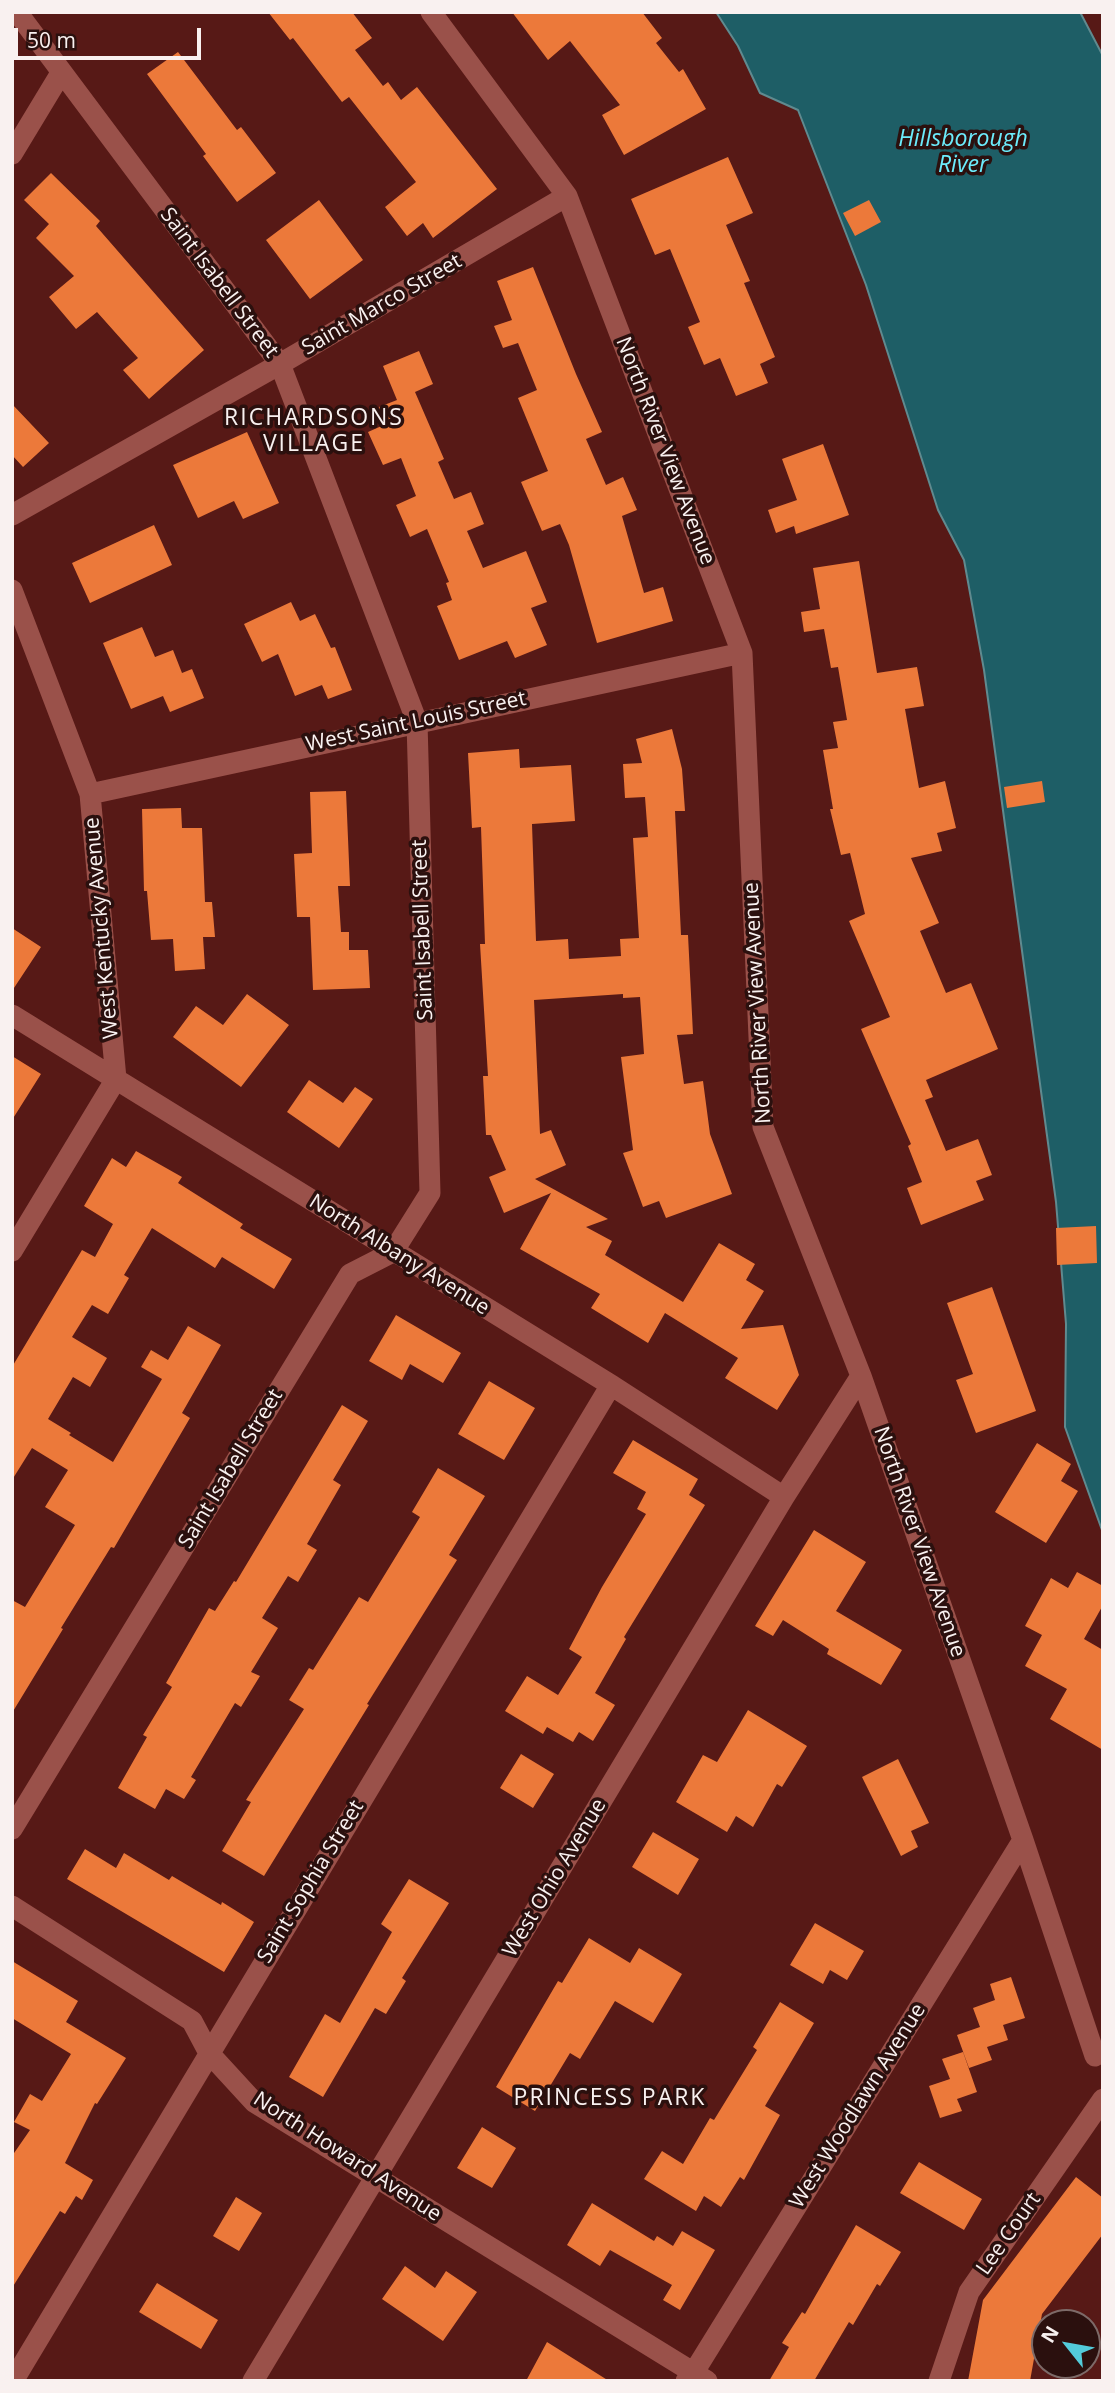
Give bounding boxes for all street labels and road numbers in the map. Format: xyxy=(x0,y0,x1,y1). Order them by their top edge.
street label: Saint Isabell Street xyxy=(154,203,284,363)
street label: Saint Marco Street xyxy=(298,249,466,361)
street label: North River View Avenue xyxy=(610,334,720,568)
street label: West Saint Louis Street xyxy=(304,686,528,758)
street label: West Kentucky Avenue xyxy=(80,816,124,1040)
street label: Saint Isabell Street xyxy=(407,839,439,1021)
street label: North River View Avenue xyxy=(739,882,777,1124)
street label: North Albany Avenue xyxy=(304,1189,494,1321)
street label: Saint Isabell Street xyxy=(174,1385,288,1553)
street label: North River View Avenue xyxy=(868,1424,970,1660)
street label: West Ohio Avenue xyxy=(498,1794,612,1962)
street label: Saint Sophia Street xyxy=(252,1796,370,1968)
street label: West Woodlawn Avenue xyxy=(785,1999,931,2213)
street label: North Howard Avenue xyxy=(248,2087,446,2227)
street label: Lee Court xyxy=(971,2188,1047,2280)

